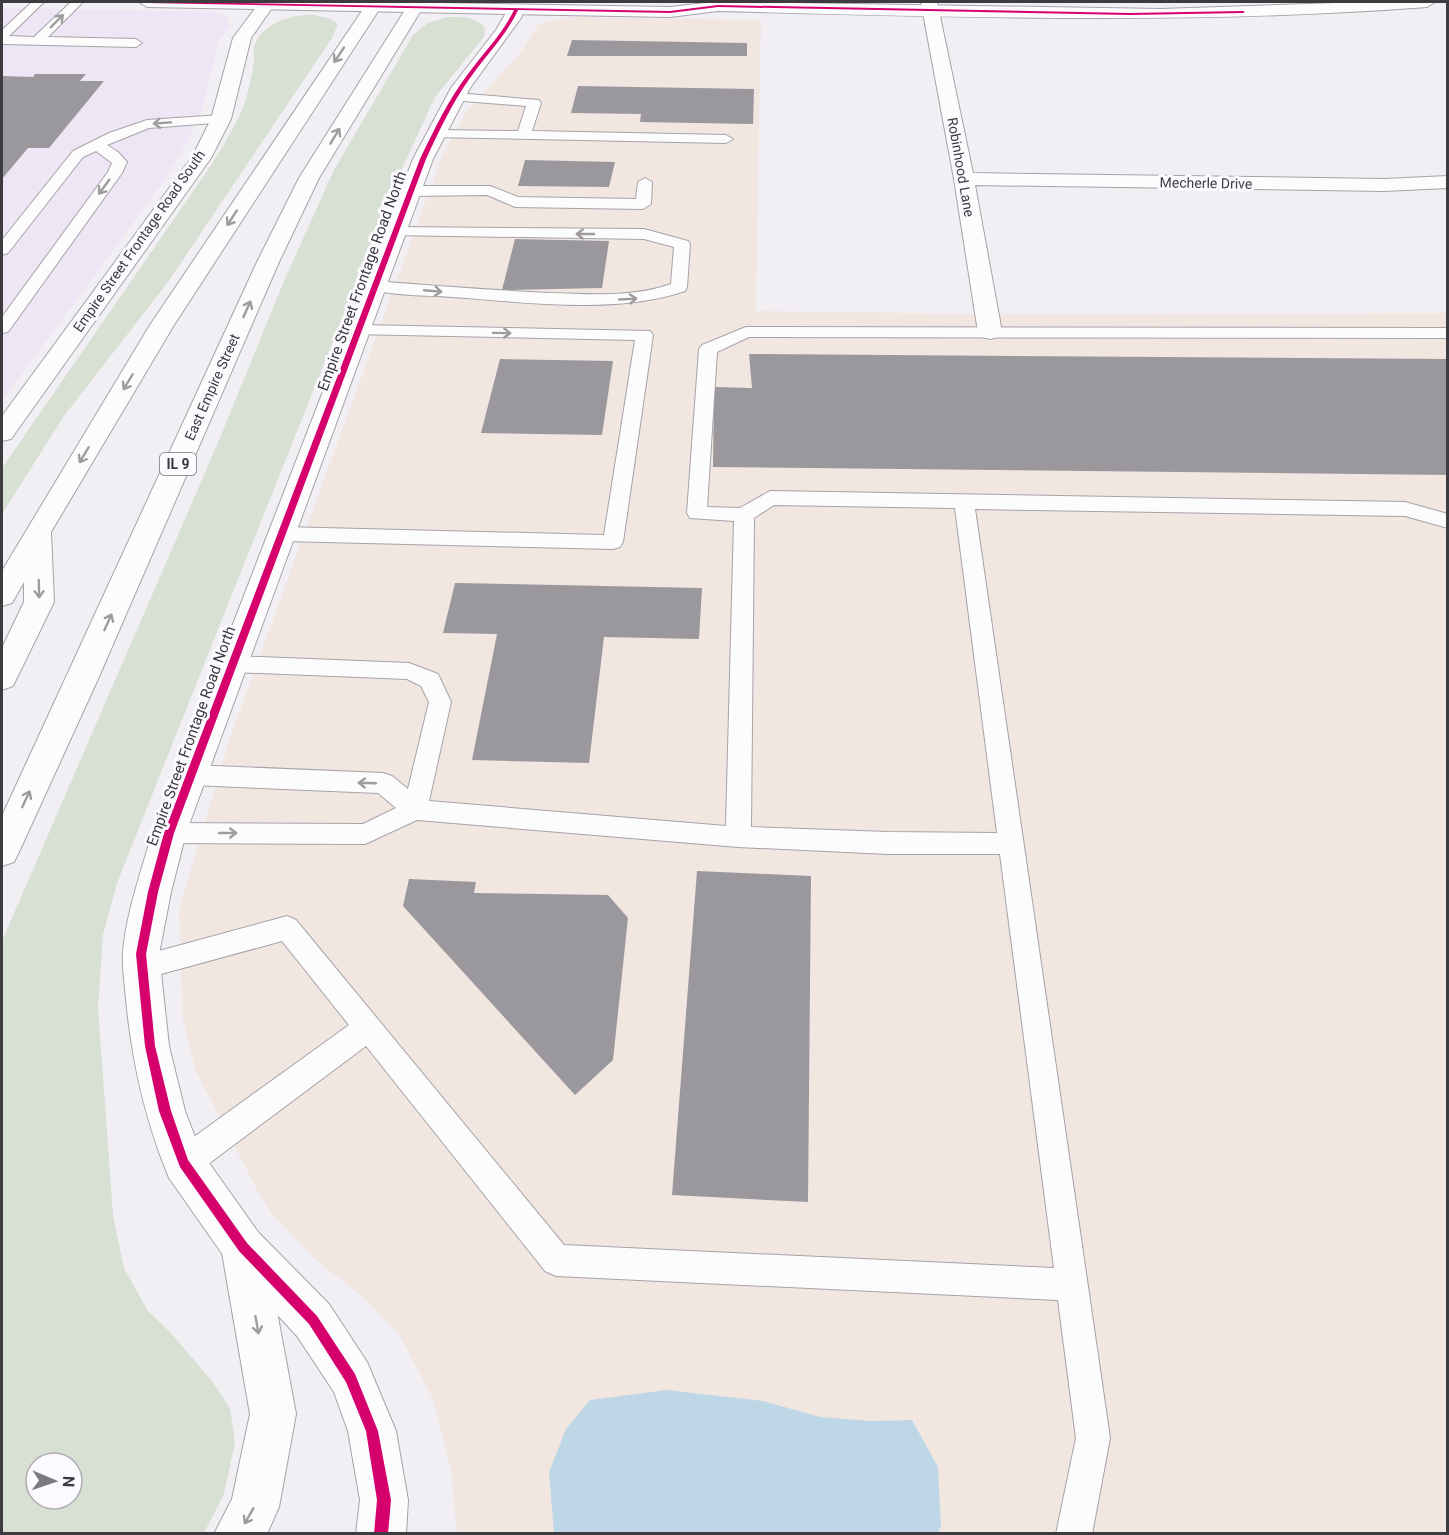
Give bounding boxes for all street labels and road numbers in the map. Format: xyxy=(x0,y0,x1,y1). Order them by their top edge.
street label: Robinhood Lane xyxy=(944,116,978,218)
street label: Empire Street Frontage Road South xyxy=(70,147,208,335)
street label: Empire Street Frontage Road North xyxy=(314,169,410,393)
street label: Mecherle Drive xyxy=(1160,174,1252,192)
street label: East Empire Street xyxy=(181,331,243,443)
road number: IL 9 xyxy=(160,453,196,475)
street label: Empire Street Frontage Road North xyxy=(143,624,239,848)

